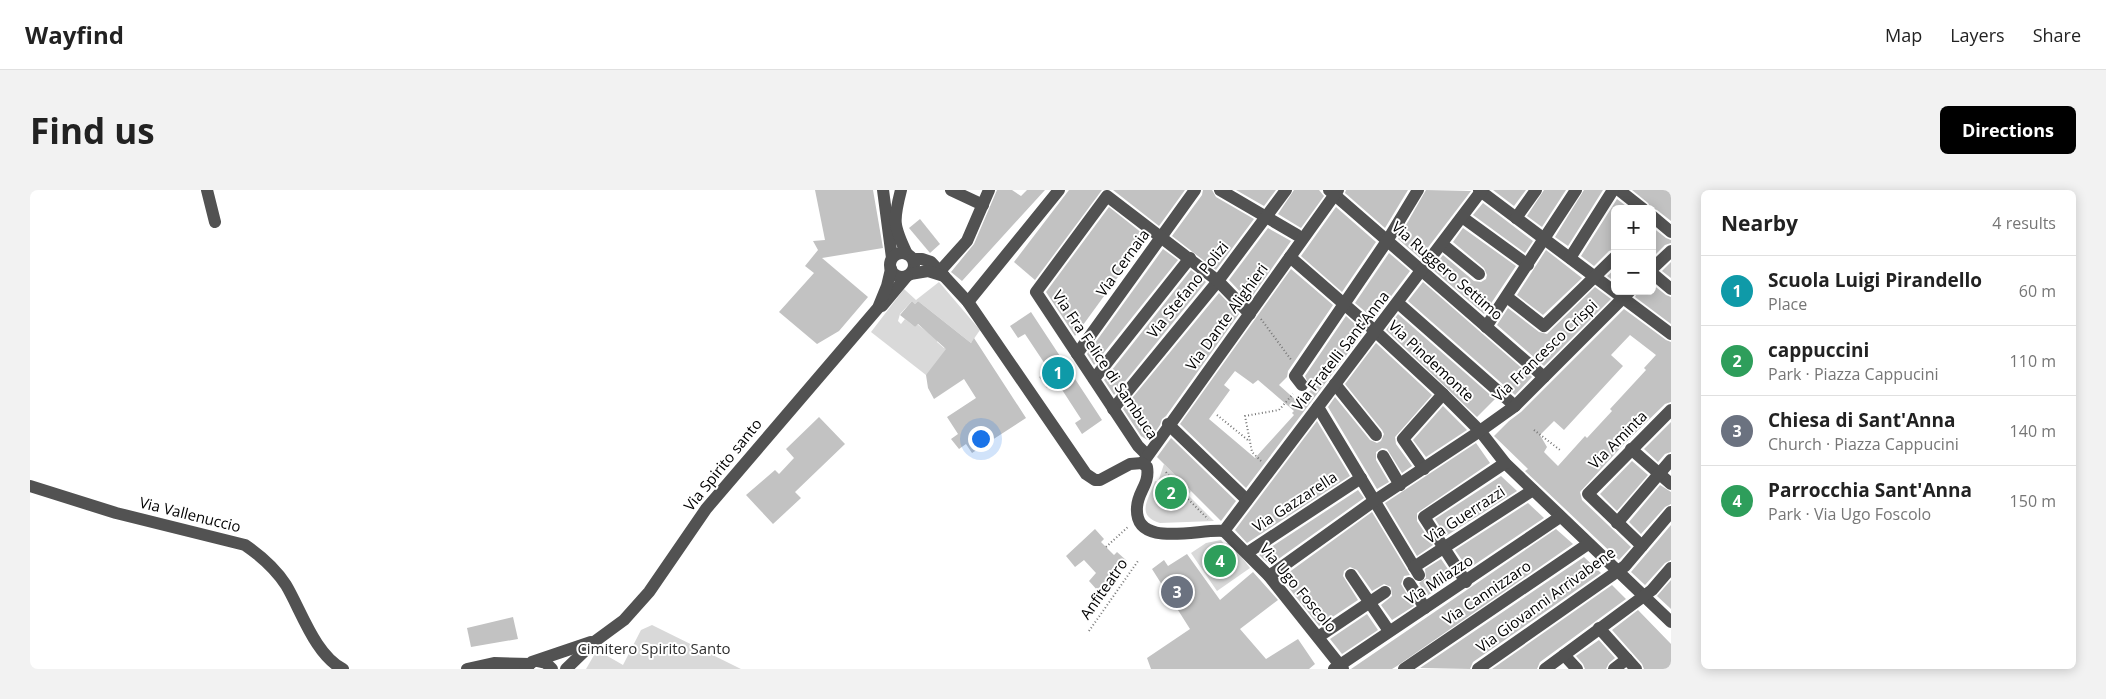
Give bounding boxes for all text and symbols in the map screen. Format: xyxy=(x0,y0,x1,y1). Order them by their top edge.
text: Wayfind xyxy=(25,18,124,51)
text: Map xyxy=(1885,23,1922,47)
text: Layers xyxy=(1950,23,2005,47)
text: Share xyxy=(2033,23,2081,47)
button: Directions xyxy=(1940,106,2076,154)
text: Find us xyxy=(30,107,155,154)
map controls xyxy=(1611,205,1656,295)
button: + xyxy=(1611,205,1656,250)
text: Nearby xyxy=(1721,209,1798,237)
text: 4 results xyxy=(1992,212,2056,234)
street label: Via Ruggero Settimo xyxy=(1388,216,1508,324)
street label: Via Cernaia xyxy=(1091,225,1153,300)
street label: Via Stefano Polizi xyxy=(1142,237,1232,342)
button: − xyxy=(1611,250,1656,295)
street label: Via Dante Alighieri xyxy=(1181,259,1272,374)
text: Scuola Luigi Pirandello xyxy=(1768,267,1982,293)
text: 1 xyxy=(1732,280,1742,302)
text: 60 m xyxy=(2019,280,2056,302)
street label: Via Fra Felice di Sambuca xyxy=(1048,286,1163,443)
street label: Via Fratelli Sant'Anna xyxy=(1287,286,1393,414)
text: Place xyxy=(1768,293,1807,315)
street label: Via Francesco Crispi xyxy=(1487,295,1601,406)
street label: Via Pindemonte xyxy=(1384,315,1479,405)
text: cappuccini xyxy=(1768,337,1869,363)
text: 2 xyxy=(1732,350,1742,372)
text: 110 m xyxy=(2010,350,2056,372)
pin: 1 xyxy=(1042,354,1074,392)
text: Park · Piazza Cappucini xyxy=(1768,363,1939,385)
street label: Via Aminta xyxy=(1584,406,1651,473)
text: Chiesa di Sant'Anna xyxy=(1768,407,1956,433)
street label: Via Spirito santo xyxy=(679,414,766,515)
text: 3 xyxy=(1732,420,1742,442)
text: 140 m xyxy=(2010,420,2056,442)
your location xyxy=(968,426,994,452)
text: Church · Piazza Cappucini xyxy=(1768,433,1959,455)
street label: Via Gazzarella xyxy=(1248,466,1341,536)
pin: 2 xyxy=(1155,474,1187,512)
text: Parrocchia Sant'Anna xyxy=(1768,477,1972,503)
street label: Via Guerrazzi xyxy=(1420,481,1508,548)
text: 4 xyxy=(1732,490,1742,512)
text: 150 m xyxy=(2010,490,2056,512)
street label: Via Vallenuccio xyxy=(137,492,243,536)
text: Park · Via Ugo Foscolo xyxy=(1768,503,1931,525)
street label: Via Ugo Foscolo xyxy=(1256,539,1342,636)
pin: 4 xyxy=(1204,542,1236,580)
street label: Via Giovanni Arrivabene xyxy=(1472,542,1619,656)
street label: Via Milazzo xyxy=(1401,550,1476,609)
street label: Anfiteatro xyxy=(1075,554,1131,623)
street label: Via Cannizzaro xyxy=(1438,555,1535,629)
pin: 3 xyxy=(1161,573,1193,611)
park label: Cimitero Spirito Santo xyxy=(577,638,731,658)

